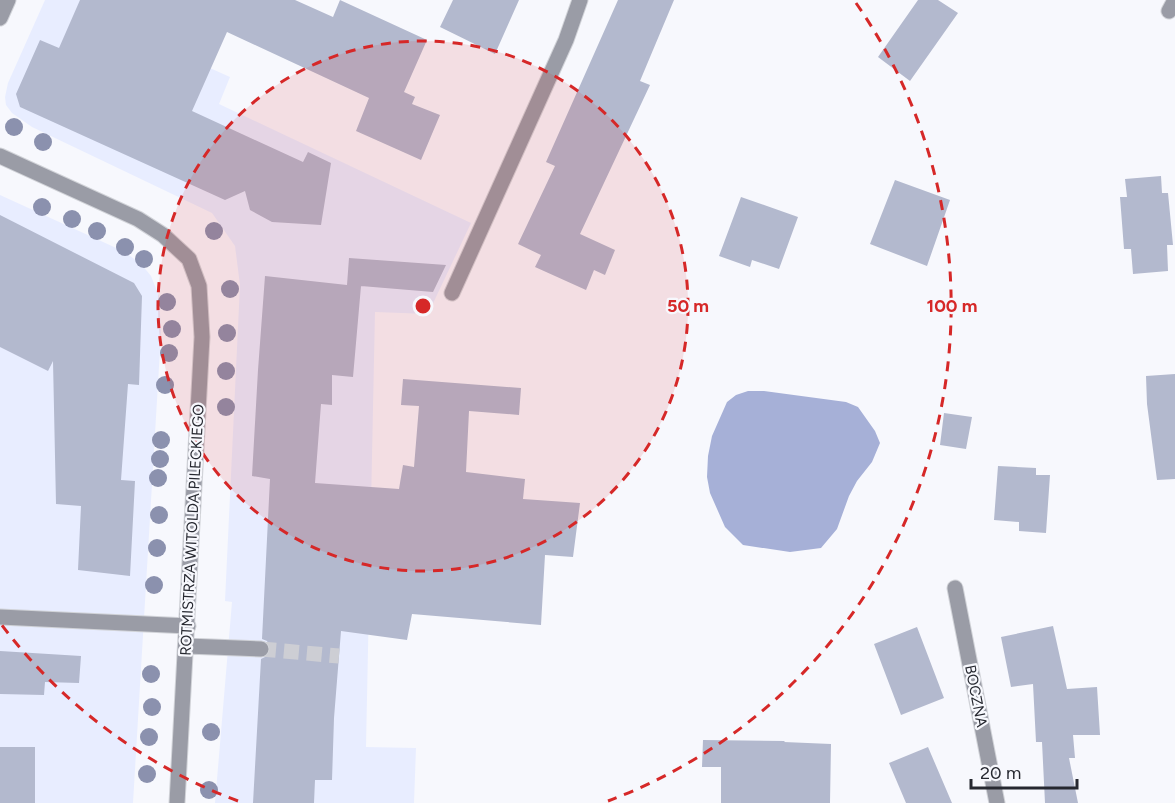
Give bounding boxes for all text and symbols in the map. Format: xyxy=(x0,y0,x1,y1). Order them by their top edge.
text: 50 m xyxy=(667,295,709,317)
text: 100 m xyxy=(927,295,977,317)
centre of rings xyxy=(413,296,433,316)
street label: ROTMISTRZA WITOLDA PILECKIEGO xyxy=(176,404,208,656)
street label: BOCZNA xyxy=(961,663,991,729)
scale bar xyxy=(971,752,1078,790)
text: 20 m xyxy=(980,762,1021,784)

